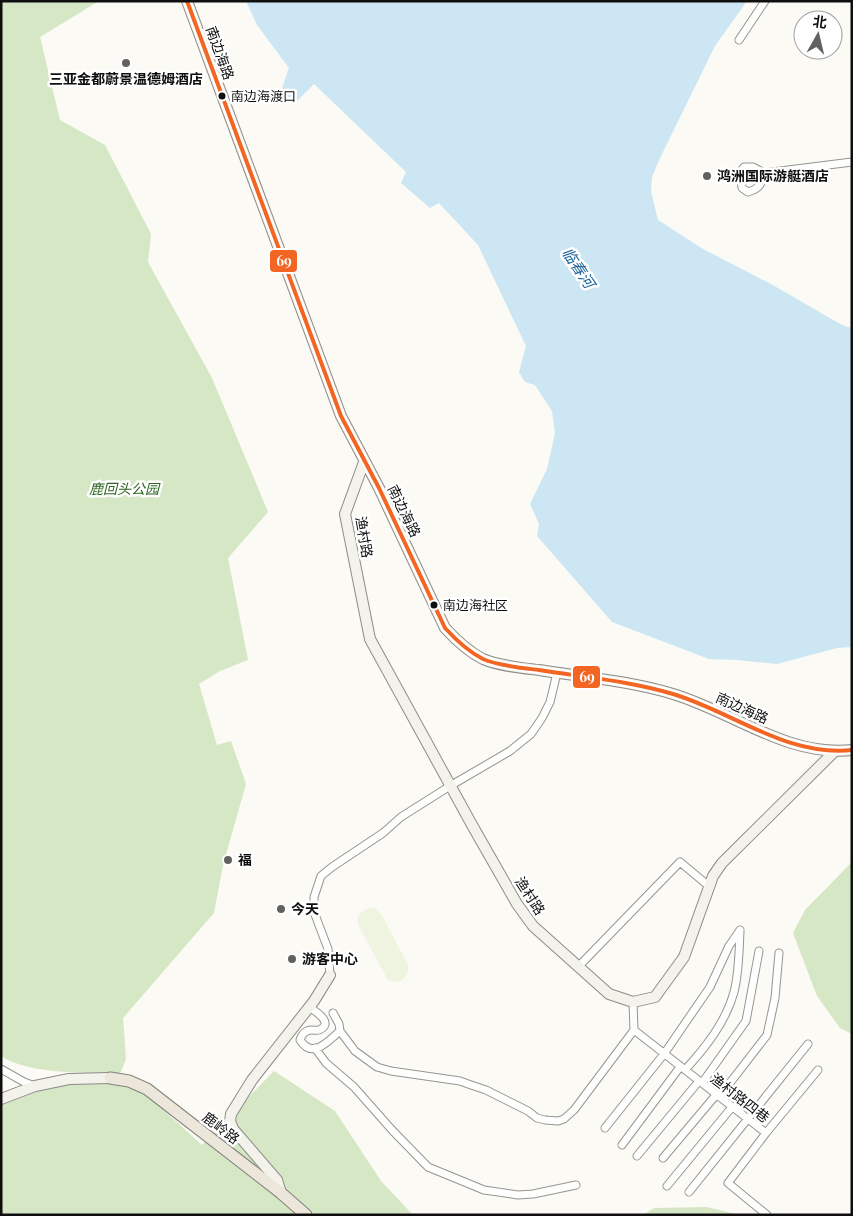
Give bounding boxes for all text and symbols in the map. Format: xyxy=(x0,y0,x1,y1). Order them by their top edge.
north arrow xyxy=(793,10,843,60)
text: 北 xyxy=(812,11,828,32)
street label: 南边海路 xyxy=(202,23,239,82)
marker: 三亚金都蔚景温德姆酒店 xyxy=(120,57,132,69)
place label: 三亚金都蔚景温德姆酒店 xyxy=(49,69,203,88)
place label: 南边海渡口 xyxy=(231,87,296,104)
marker: 南边海渡口 xyxy=(217,91,227,101)
place label: 鸿洲国际游艇酒店 xyxy=(717,166,829,185)
marker: 鸿洲国际游艇酒店 xyxy=(701,170,713,182)
water label: 临春河 xyxy=(558,243,601,294)
line badge: 69 xyxy=(269,249,298,273)
text: 69 xyxy=(276,251,292,270)
park label: 鹿回头公园 xyxy=(89,479,161,498)
street label: 南边海路 xyxy=(384,481,425,540)
street label: 渔村路 xyxy=(351,515,377,559)
place label: 南边海社区 xyxy=(443,596,508,613)
marker: 南边海社区 xyxy=(429,600,439,610)
line badge: 69 xyxy=(572,665,601,689)
text: 69 xyxy=(579,667,595,686)
street label: 南边海路 xyxy=(713,687,772,728)
place label: 福 xyxy=(238,850,252,869)
marker: 福 xyxy=(222,854,234,866)
street label: 渔村路 xyxy=(511,873,550,919)
place label: 今天 xyxy=(291,899,319,918)
marker: 今天 xyxy=(275,903,287,915)
place label: 游客中心 xyxy=(302,949,358,968)
marker: 游客中心 xyxy=(286,953,298,965)
street label: 渔村路四巷 xyxy=(707,1069,774,1127)
street label: 鹿岭路 xyxy=(199,1107,244,1148)

